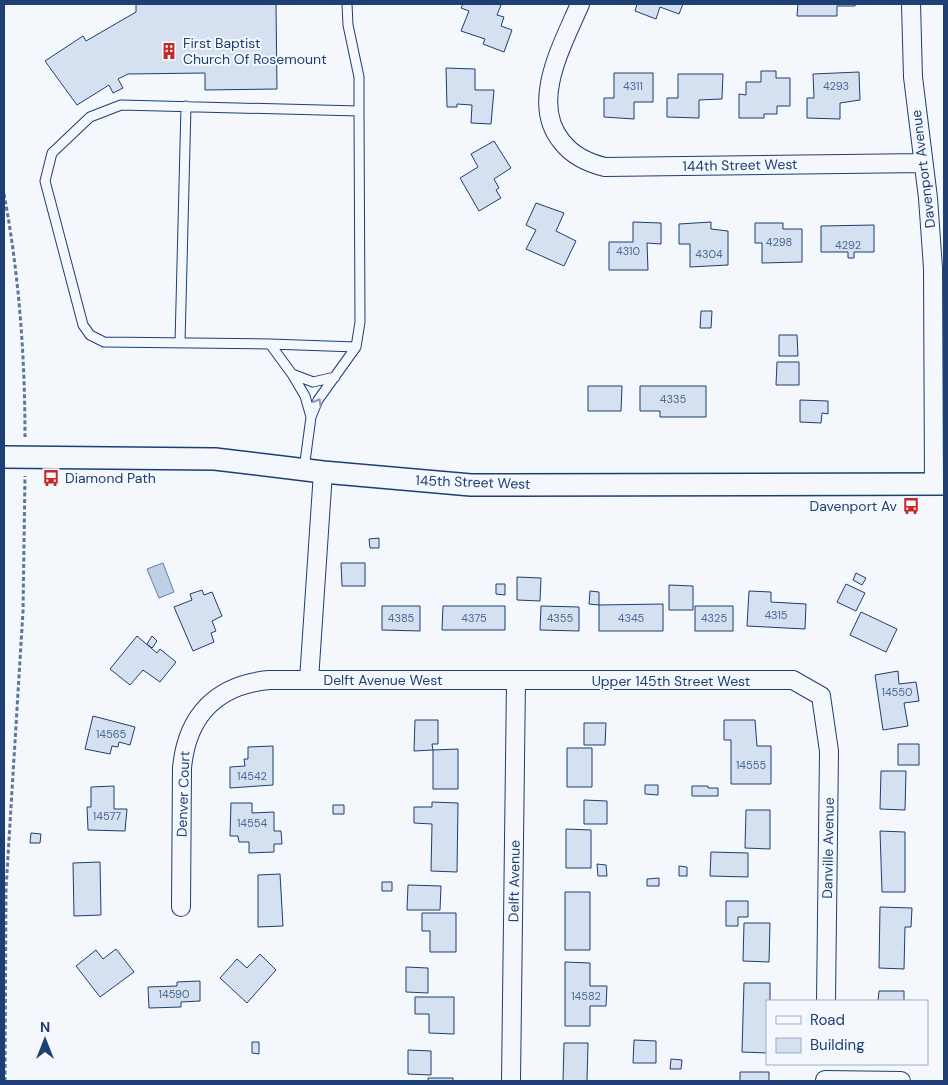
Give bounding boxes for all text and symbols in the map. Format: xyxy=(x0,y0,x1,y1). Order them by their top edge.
place label: First Baptist Church Of Rosemount xyxy=(183,34,327,68)
building icon: First Baptist Church Of Rosemount xyxy=(159,41,179,61)
house number: 4311 xyxy=(623,79,643,93)
house number: 4293 xyxy=(823,79,849,93)
street label: Davenport Avenue xyxy=(907,109,939,229)
street label: 144th Street West xyxy=(682,155,798,175)
house number: 4298 xyxy=(766,235,792,249)
house number: 4292 xyxy=(835,238,861,252)
house number: 4310 xyxy=(616,244,640,258)
house number: 4304 xyxy=(695,247,723,261)
house number: 4335 xyxy=(660,392,686,406)
one-way arrow xyxy=(312,398,322,407)
bus stop icon: Diamond Path xyxy=(41,468,61,488)
place label: Diamond Path xyxy=(65,469,156,487)
street label: 145th Street West xyxy=(415,471,531,493)
bus stop icon: Davenport Av xyxy=(901,496,921,516)
place label: Davenport Av xyxy=(810,497,898,515)
house number: 4315 xyxy=(764,608,788,622)
house number: 4385 xyxy=(388,611,415,625)
house number: 4375 xyxy=(461,611,487,625)
house number: 4355 xyxy=(547,611,574,625)
house number: 4345 xyxy=(618,611,645,625)
house number: 4325 xyxy=(701,611,727,625)
street label: Delft Avenue West xyxy=(324,671,442,689)
street label: Upper 145th Street West xyxy=(592,672,750,690)
house number: 14550 xyxy=(881,685,913,699)
house number: 14565 xyxy=(96,727,126,741)
street label: Denver Court xyxy=(172,751,194,837)
house number: 14555 xyxy=(736,758,766,772)
house number: 14542 xyxy=(237,769,267,783)
street label: Danville Avenue xyxy=(818,797,838,899)
house number: 14577 xyxy=(93,809,121,823)
house number: 14554 xyxy=(237,816,267,830)
street label: Delft Avenue xyxy=(504,840,524,922)
house number: 14590 xyxy=(159,987,189,1001)
house number: 14582 xyxy=(571,989,601,1003)
legend xyxy=(766,1000,928,1065)
text: Road xyxy=(810,1010,845,1030)
north arrow xyxy=(20,1015,70,1065)
text: N xyxy=(40,1018,50,1036)
text: Building xyxy=(810,1035,865,1055)

